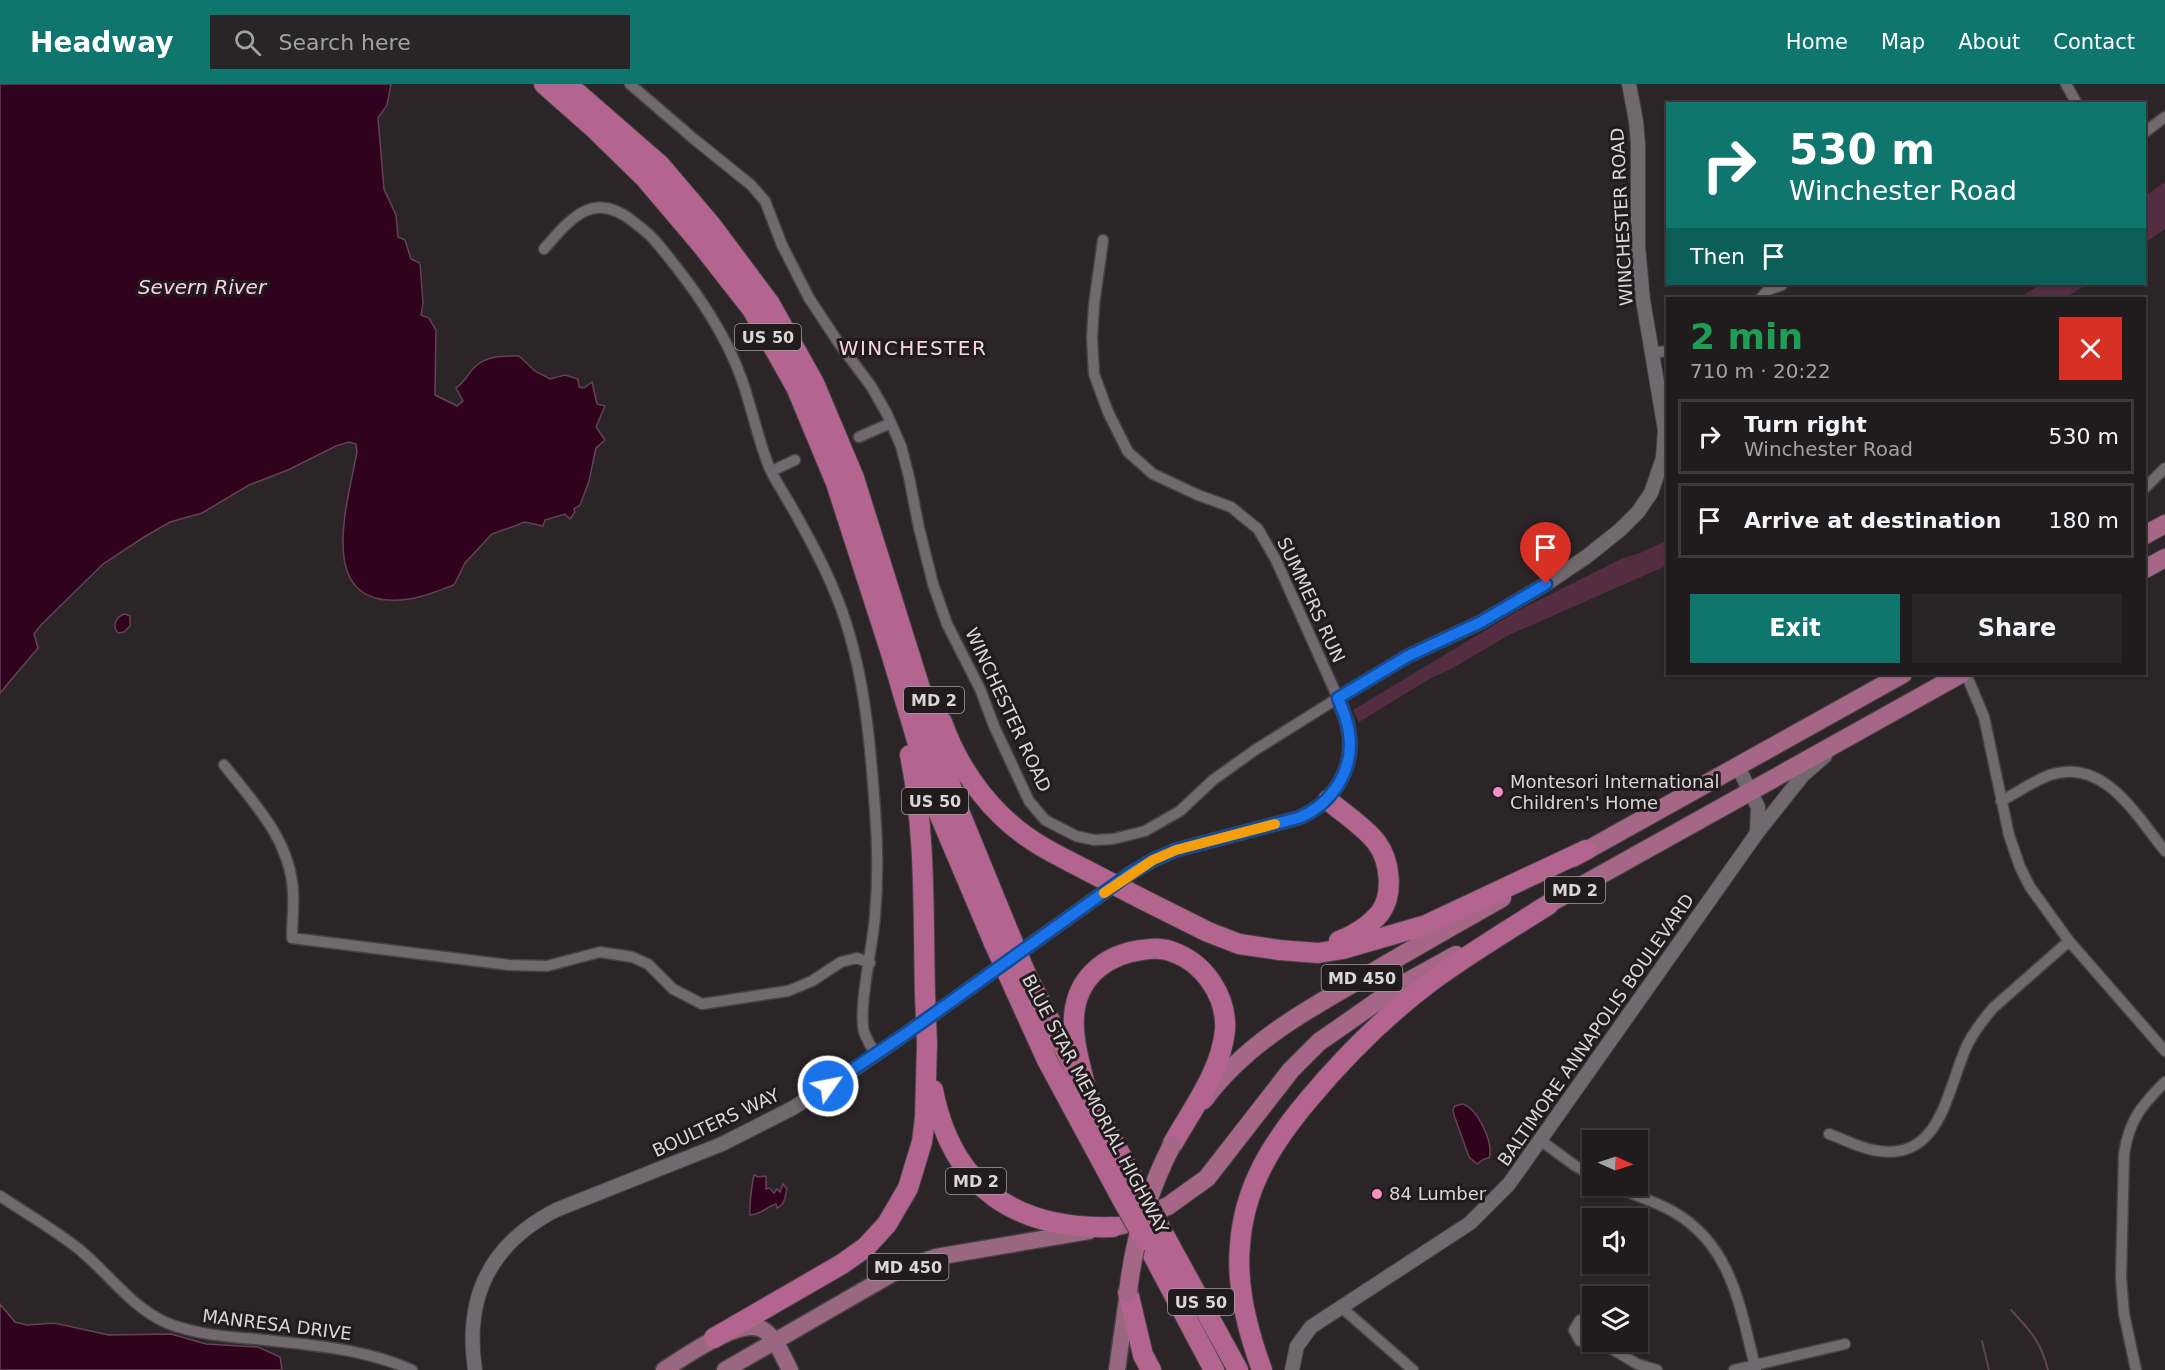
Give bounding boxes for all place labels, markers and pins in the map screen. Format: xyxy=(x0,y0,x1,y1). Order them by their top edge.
pin xyxy=(1520,522,1571,584)
place label: Montesori International Children's Home xyxy=(1510,771,1719,813)
marker: Montesori International Children's Home xyxy=(1491,785,1505,799)
place label: 84 Lumber xyxy=(1389,1183,1487,1204)
marker: 84 Lumber xyxy=(1370,1187,1384,1201)

